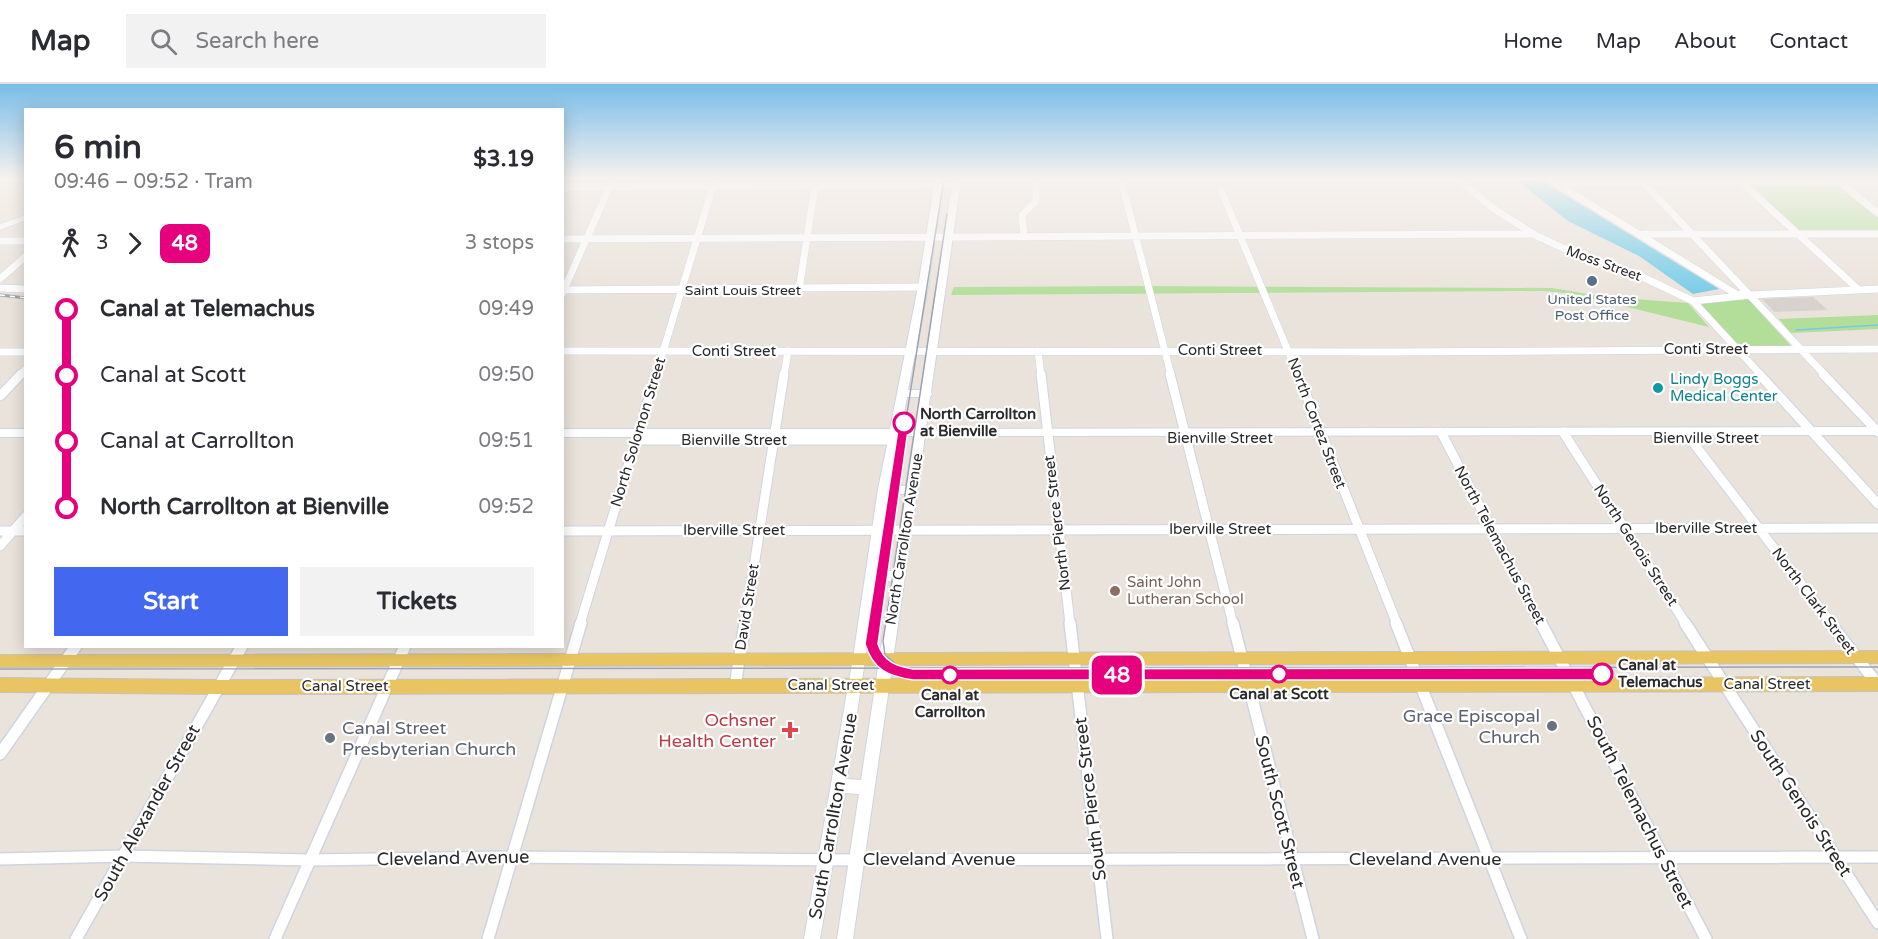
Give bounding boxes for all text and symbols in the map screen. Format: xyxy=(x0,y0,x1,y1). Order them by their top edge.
search box xyxy=(126,14,546,68)
text: Map xyxy=(30,24,90,58)
icon: search xyxy=(147,25,180,58)
text: Search here xyxy=(195,28,319,54)
text: Home xyxy=(1503,29,1563,54)
text: Map xyxy=(1596,29,1641,54)
text: About xyxy=(1674,29,1736,54)
text: Contact xyxy=(1769,29,1848,54)
text: 6 min xyxy=(54,128,142,167)
text: $3.19 xyxy=(473,146,534,172)
text: 09:46 – 09:52 · Tram xyxy=(54,170,253,194)
icon: walk xyxy=(54,227,87,260)
icon: forward xyxy=(118,227,151,260)
text: 3 xyxy=(96,231,109,255)
text: 48 xyxy=(172,231,198,256)
text: 3 stops xyxy=(465,231,534,255)
street label: Moss Street xyxy=(1564,242,1644,285)
marker: United States Post Office xyxy=(1585,274,1599,288)
street label: Saint Louis Street xyxy=(685,282,802,299)
place label: United States Post Office xyxy=(1547,291,1637,324)
text: Canal at Telemachus xyxy=(100,296,315,322)
text: 09:49 xyxy=(479,297,534,321)
street label: Conti Street xyxy=(1664,340,1749,358)
street label: Conti Street xyxy=(1178,341,1263,359)
street label: Conti Street xyxy=(692,342,777,360)
street label: North Solomon Street xyxy=(607,355,669,509)
street label: North Cortez Street xyxy=(1284,355,1350,491)
text: Canal at Scott xyxy=(100,362,246,388)
text: 09:50 xyxy=(479,363,534,387)
place label: Lindy Boggs Medical Center xyxy=(1670,370,1778,405)
marker: Lindy Boggs Medical Center xyxy=(1651,381,1665,395)
place label: North Carrollton at Bienville xyxy=(920,405,1036,440)
marker: North Carrollton at Bienville xyxy=(893,412,915,434)
text: Canal at Carrollton xyxy=(100,428,294,454)
text: 09:51 xyxy=(479,429,534,453)
street label: Bienville Street xyxy=(1167,429,1273,447)
street label: Bienville Street xyxy=(1653,429,1759,447)
street label: Bienville Street xyxy=(681,431,787,449)
street label: North Carrollton Avenue xyxy=(882,452,926,626)
street label: North Pierce Street xyxy=(1040,454,1074,592)
street label: North Telemachus Street xyxy=(1451,463,1550,627)
street label: North Genois Street xyxy=(1590,481,1682,609)
text: North Carrollton at Bienville xyxy=(100,494,389,520)
text: 09:52 xyxy=(479,495,534,519)
street label: Iberville Street xyxy=(1655,519,1757,537)
street label: Iberville Street xyxy=(1169,520,1271,538)
street label: Iberville Street xyxy=(683,521,785,539)
street label: North Clark Street xyxy=(1768,544,1860,658)
street label: David Street xyxy=(731,562,763,652)
button: Start xyxy=(54,567,288,636)
button: Tickets xyxy=(300,567,534,636)
place label: Saint John Lutheran School xyxy=(1127,573,1244,608)
marker: Saint John Lutheran School xyxy=(1108,584,1122,598)
line badge: 48 xyxy=(1090,656,1144,694)
place label: Canal at Telemachus xyxy=(1617,656,1703,691)
text: 48 xyxy=(1104,663,1130,688)
marker: Canal at Telemachus xyxy=(1591,663,1613,685)
marker: Canal at Scott xyxy=(1270,665,1288,683)
marker: Canal at Carrollton xyxy=(941,666,959,684)
street label: Canal Street xyxy=(1724,675,1811,693)
street label: Canal Street xyxy=(788,676,875,694)
street label: Canal Street xyxy=(302,677,389,695)
place label: Canal at Scott xyxy=(1229,685,1329,703)
place label: Canal at Carrollton xyxy=(915,686,985,721)
place label: Grace Episcopal Church xyxy=(1403,705,1540,748)
place label: Ochsner Health Center xyxy=(658,709,776,752)
street label: South Carrollton Avenue xyxy=(804,711,862,921)
street label: South Telemachus Street xyxy=(1582,712,1698,912)
street label: South Pierce Street xyxy=(1069,716,1111,882)
place label: Canal Street Presbyterian Church xyxy=(342,717,516,760)
marker: Grace Episcopal Church xyxy=(1545,719,1559,733)
street label: South Alexander Street xyxy=(89,721,205,905)
marker: Ochsner Health Center xyxy=(781,721,799,739)
street label: South Genois Street xyxy=(1745,726,1857,881)
marker: Canal Street Presbyterian Church xyxy=(323,731,337,745)
street label: South Scott Street xyxy=(1250,733,1310,891)
street label: Cleveland Avenue xyxy=(376,846,530,870)
street label: Cleveland Avenue xyxy=(863,848,1015,870)
street label: Cleveland Avenue xyxy=(1349,848,1501,870)

